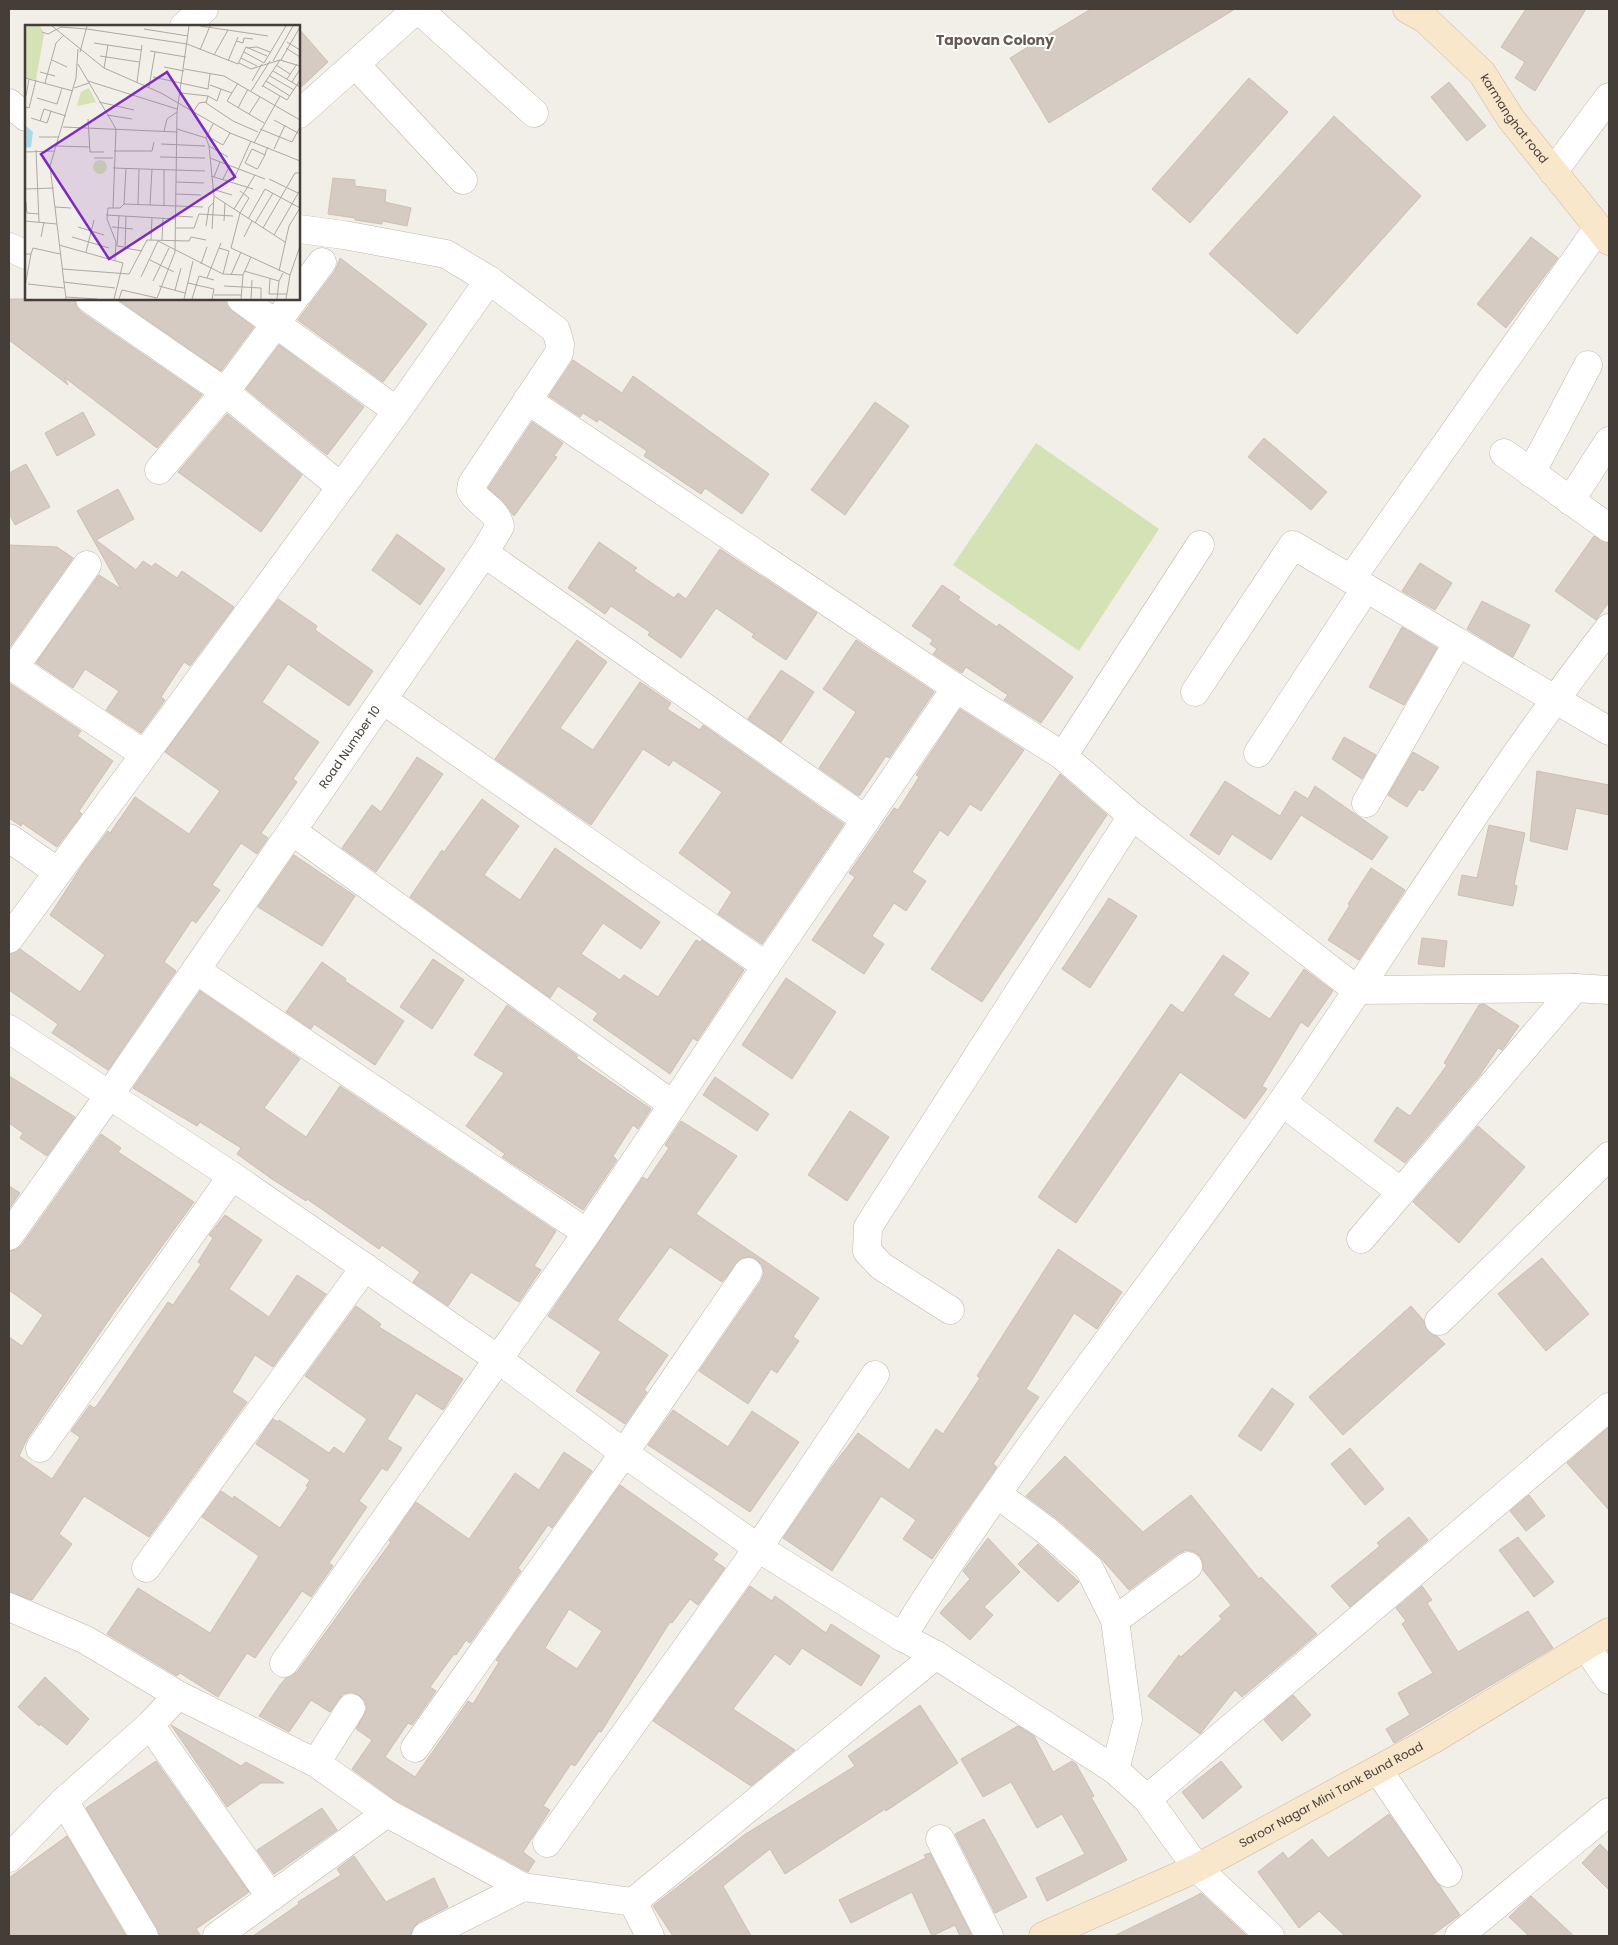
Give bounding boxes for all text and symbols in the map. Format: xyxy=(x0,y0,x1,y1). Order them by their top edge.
inset map xyxy=(25,25,300,300)
district label: Tapovan Colony xyxy=(936,30,1054,50)
street label: karmanghat road xyxy=(1477,70,1552,167)
street label: Road Number 10 xyxy=(315,702,384,792)
street label: Saroor Nagar Mini Tank Bund Road xyxy=(1236,1737,1426,1852)

